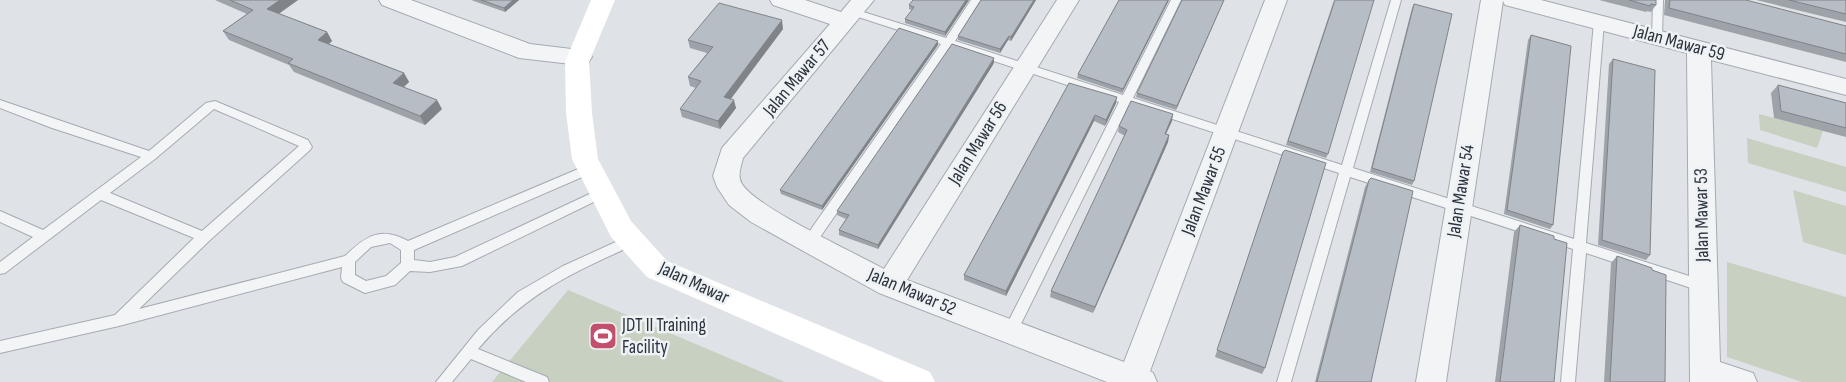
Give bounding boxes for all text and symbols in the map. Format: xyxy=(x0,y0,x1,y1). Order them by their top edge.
street label: Jalan Mawar 59 xyxy=(1630,19,1727,66)
street label: Jalan Mawar 57 xyxy=(758,35,836,122)
street label: Jalan Mawar 56 xyxy=(943,97,1013,190)
street label: Jalan Mawar 55 xyxy=(1176,143,1231,240)
street label: Jalan Mawar 54 xyxy=(1442,143,1480,240)
street label: Jalan Mawar 53 xyxy=(1690,168,1714,263)
street label: Jalan Mawar xyxy=(654,256,733,309)
street label: Jalan Mawar 52 xyxy=(864,263,959,321)
place label: JDT II Training Facility xyxy=(621,314,706,359)
sports icon: JDT II Training Facility xyxy=(588,321,618,351)

